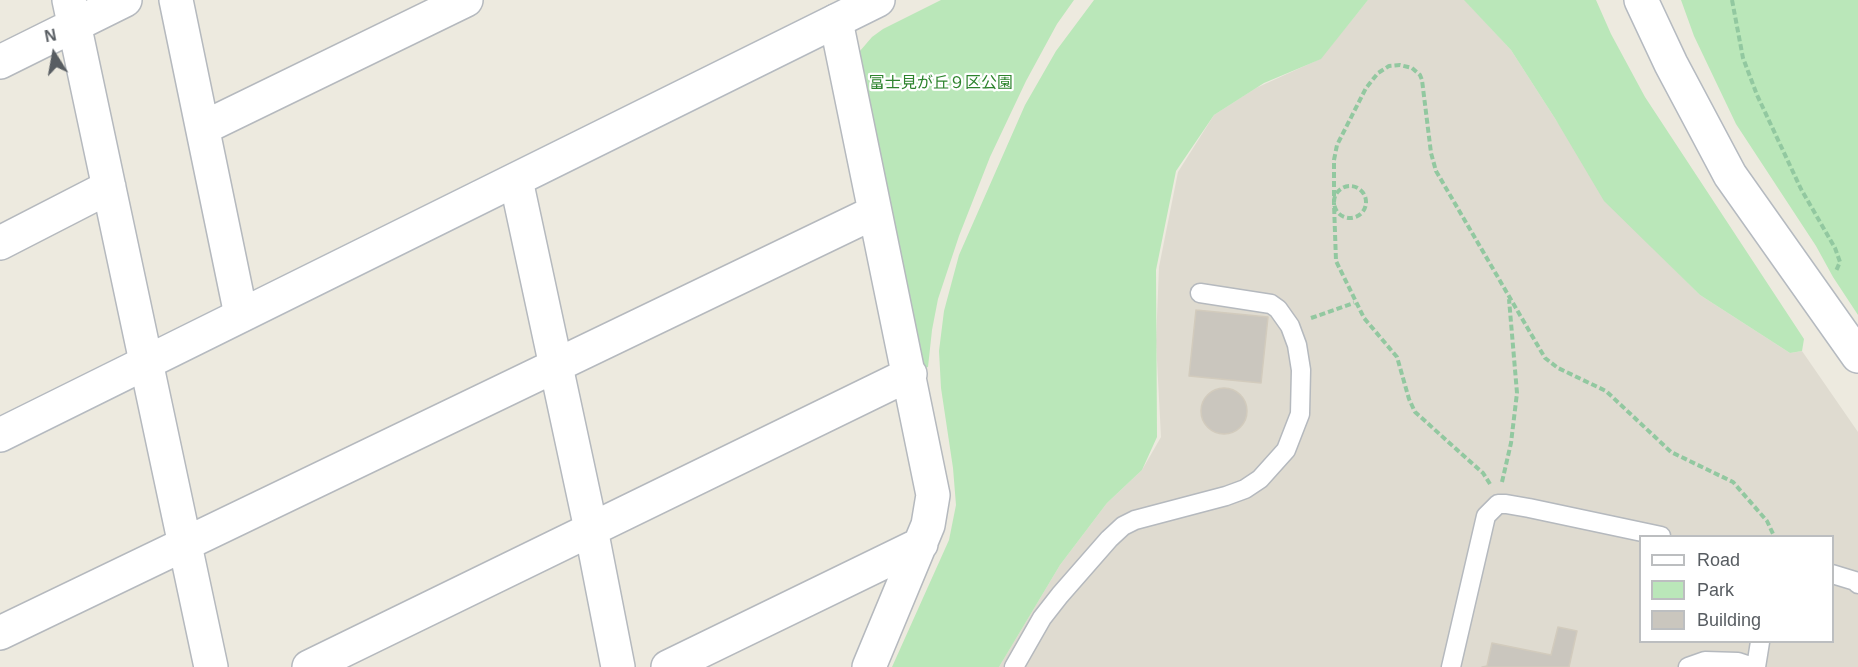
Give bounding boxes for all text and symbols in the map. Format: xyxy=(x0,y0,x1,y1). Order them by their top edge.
north arrow xyxy=(24,24,84,84)
text: N xyxy=(43,26,58,45)
park label: 富士見が丘９区公園 xyxy=(869,74,1013,94)
legend xyxy=(1639,535,1834,643)
text: Road xyxy=(1697,550,1740,570)
text: Park xyxy=(1697,580,1734,600)
text: Building xyxy=(1697,610,1761,630)

